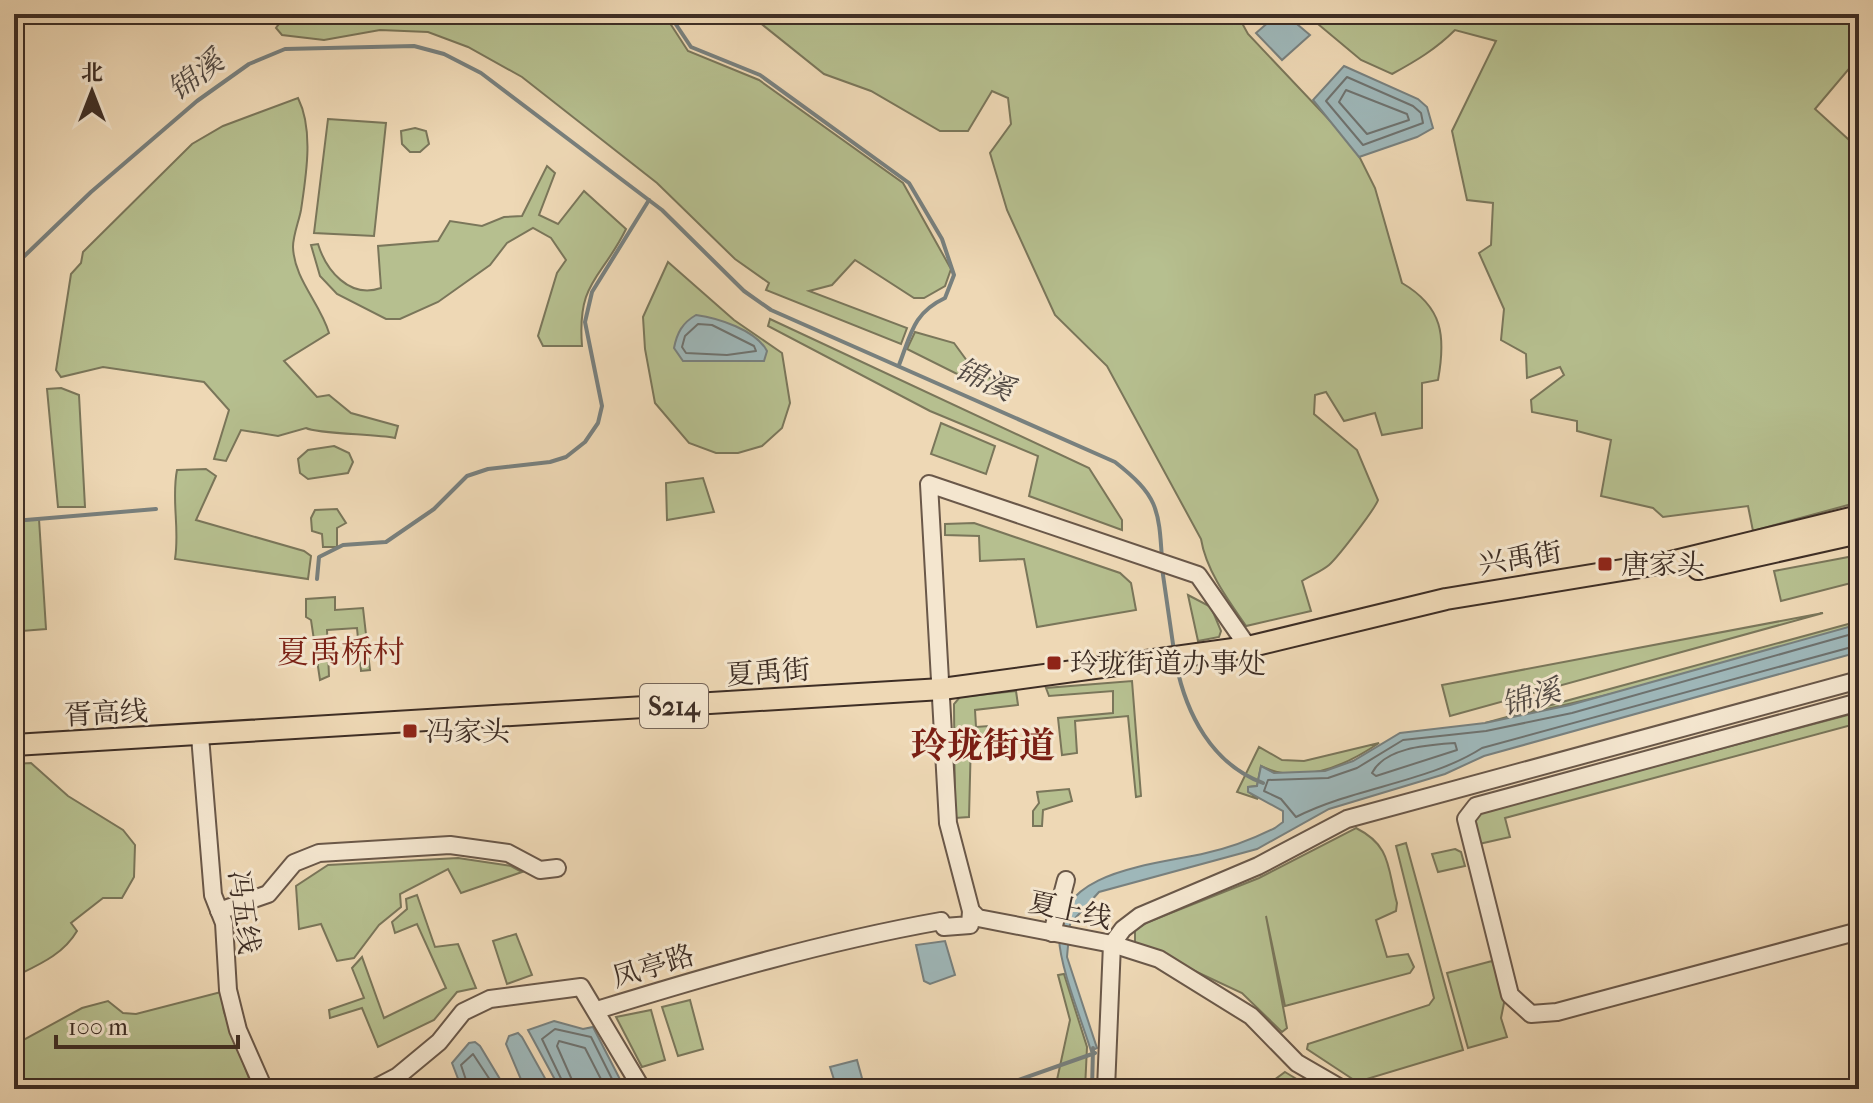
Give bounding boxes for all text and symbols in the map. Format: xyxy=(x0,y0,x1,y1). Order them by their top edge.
water label: 锦溪 xyxy=(162,42,233,108)
north arrow xyxy=(52,52,132,132)
text: 北 xyxy=(81,60,103,86)
water label: 锦溪 xyxy=(949,352,1021,409)
street label: 兴禹街 xyxy=(1476,535,1564,581)
place label: 唐家头 xyxy=(1621,548,1705,581)
marker: 唐家头 xyxy=(1596,555,1614,573)
district label: 夏禹桥村 xyxy=(277,634,405,671)
place label: 玲珑街道办事处 xyxy=(1070,647,1266,680)
street label: 夏禹街 xyxy=(725,653,811,691)
marker: 玲珑街道办事处 xyxy=(1045,654,1063,672)
water label: 锦溪 xyxy=(1497,672,1568,723)
road number: S214 xyxy=(640,684,708,728)
street label: 胥高线 xyxy=(63,694,149,732)
place label: 冯家头 xyxy=(426,715,510,748)
marker: 冯家头 xyxy=(401,722,419,740)
district label: 玲珑街道 xyxy=(911,725,1055,767)
street label: 冯五线 xyxy=(222,868,266,956)
street label: 夏上线 xyxy=(1025,885,1115,935)
street label: 凤亭路 xyxy=(608,938,698,994)
scale bar xyxy=(56,999,238,1049)
text: 100 m xyxy=(68,1013,128,1041)

